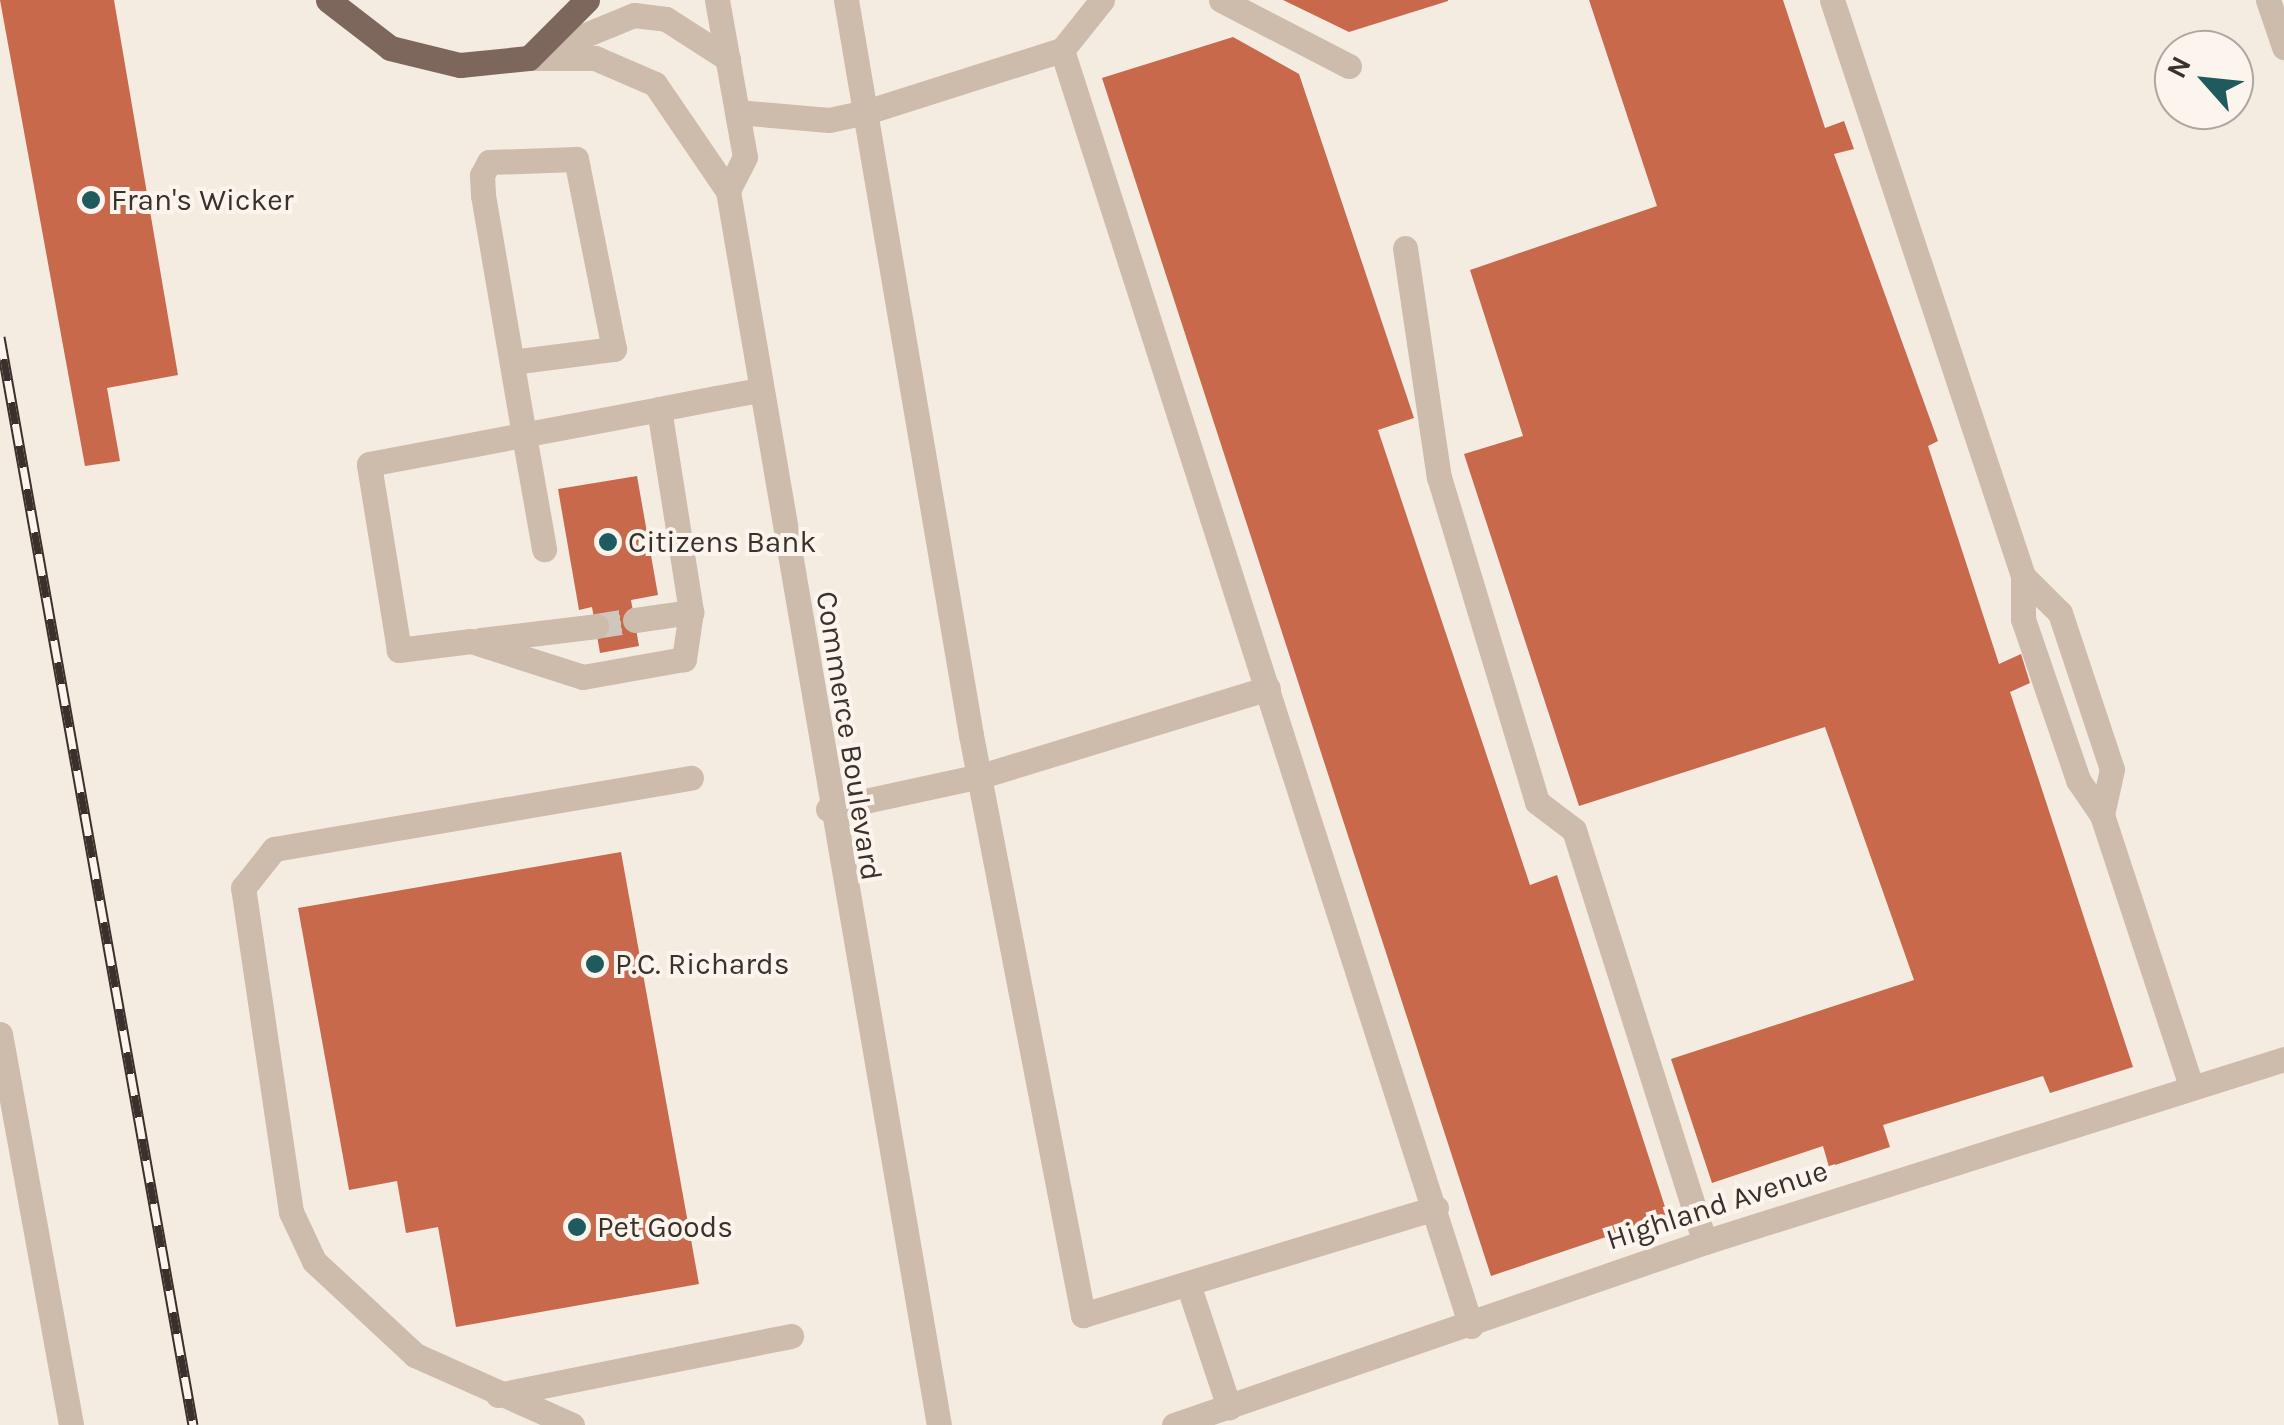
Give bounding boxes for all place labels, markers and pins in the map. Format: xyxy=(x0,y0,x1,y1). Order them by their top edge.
place label: Fran's Wicker xyxy=(111,182,294,218)
marker: Fran's Wicker xyxy=(80,189,102,211)
place label: Citizens Bank xyxy=(628,524,816,560)
marker: Citizens Bank xyxy=(597,531,619,553)
place label: P.C. Richards xyxy=(615,946,790,982)
marker: P.C. Richards xyxy=(584,953,606,975)
place label: Pet Goods xyxy=(597,1209,733,1245)
marker: Pet Goods xyxy=(566,1216,588,1238)

